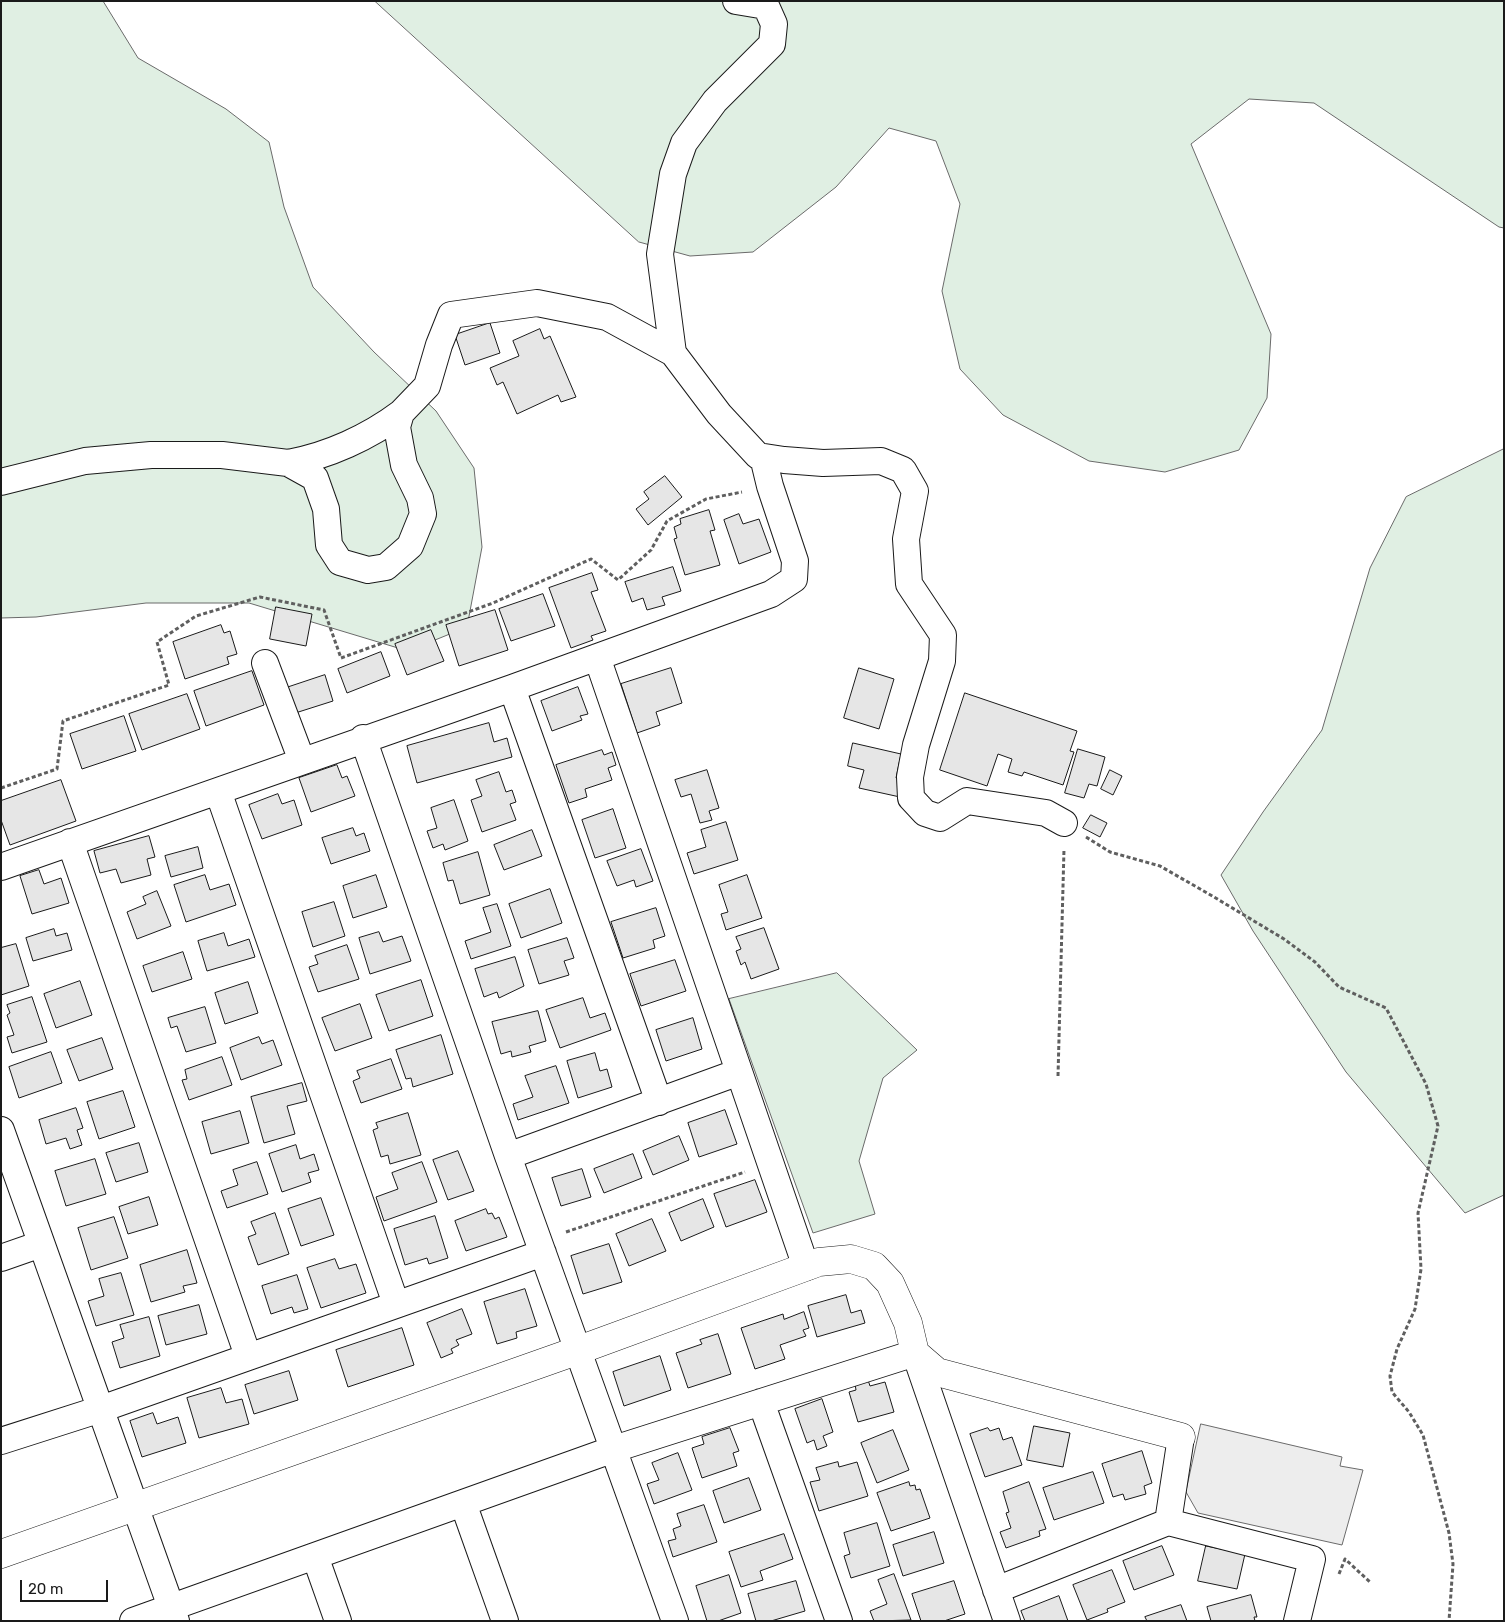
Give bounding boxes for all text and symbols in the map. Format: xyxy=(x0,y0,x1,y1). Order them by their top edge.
scale bar xyxy=(22,1570,110,1602)
text: 20 m xyxy=(28,1580,63,1598)

